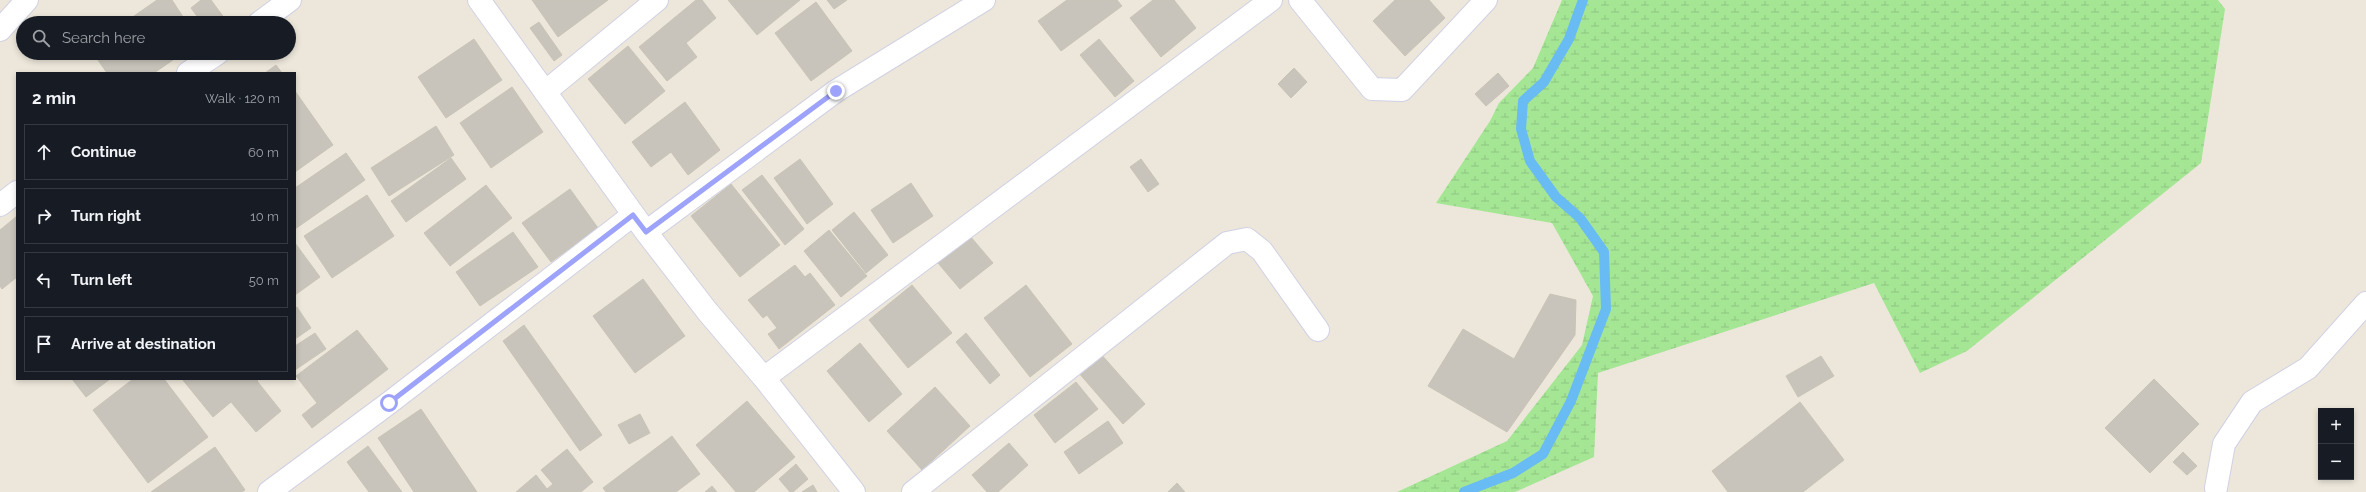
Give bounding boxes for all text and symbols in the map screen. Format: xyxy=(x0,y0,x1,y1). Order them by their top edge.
search box xyxy=(16,16,296,60)
icon: search xyxy=(30,27,52,49)
text: Search here xyxy=(62,29,145,47)
route end xyxy=(827,82,845,100)
text: 2 min xyxy=(32,88,76,108)
text: Walk · 120 m xyxy=(205,91,280,106)
icon: ahead xyxy=(33,141,55,163)
text: Continue xyxy=(71,143,136,161)
text: 60 m xyxy=(248,145,279,160)
icon: right xyxy=(33,205,55,227)
text: Turn right xyxy=(71,207,141,225)
text: 10 m xyxy=(250,209,279,224)
icon: left xyxy=(33,269,55,291)
text: Turn left xyxy=(71,271,132,289)
text: 50 m xyxy=(249,273,279,288)
icon: arrive xyxy=(33,333,55,355)
text: Arrive at destination xyxy=(71,335,216,353)
route start xyxy=(380,394,398,412)
map controls xyxy=(2318,408,2354,480)
button: + xyxy=(2318,408,2354,444)
button: − xyxy=(2318,444,2354,480)

